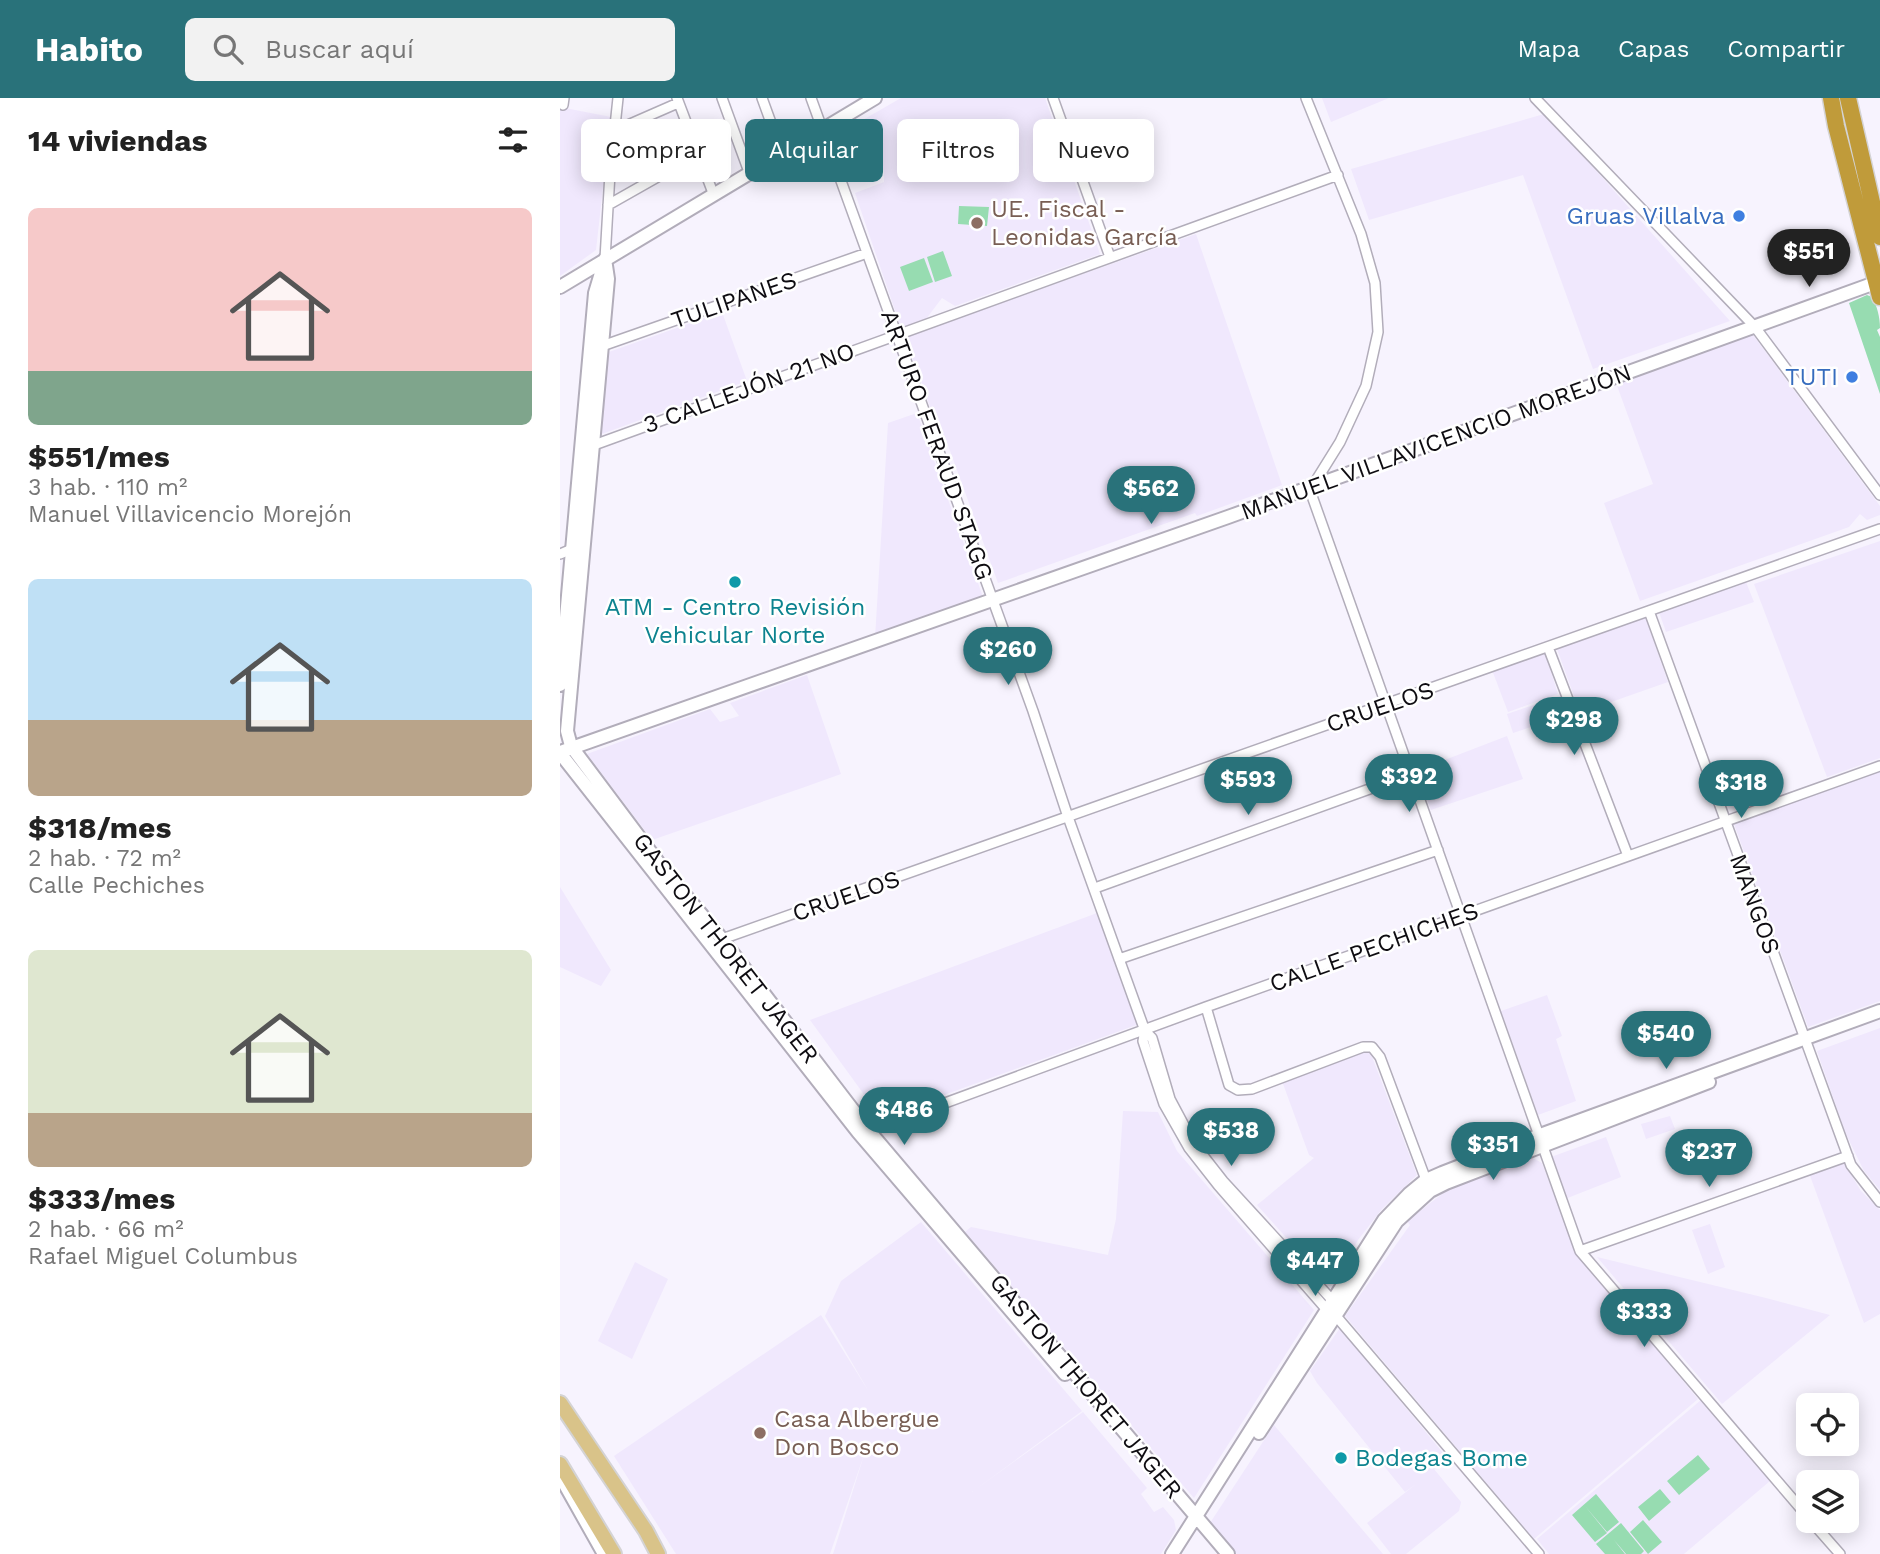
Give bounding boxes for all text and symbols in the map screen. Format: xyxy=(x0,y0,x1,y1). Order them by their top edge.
search box xyxy=(185,18,675,81)
text: Habito xyxy=(35,30,143,69)
icon: search xyxy=(209,30,247,68)
text: Buscar aquí xyxy=(265,34,414,64)
text: Mapa xyxy=(1517,35,1580,63)
text: Capas xyxy=(1618,35,1689,63)
text: Compartir xyxy=(1727,35,1845,63)
chip: Comprar xyxy=(581,119,731,182)
chip: Alquilar xyxy=(745,119,883,182)
chip: Filtros xyxy=(897,119,1019,182)
chip: Nuevo xyxy=(1033,119,1154,182)
icon: filters xyxy=(494,121,532,159)
text: 14 viviendas xyxy=(28,123,208,158)
place label: UE. Fiscal - Leonidas García xyxy=(991,195,1178,251)
place label: Gruas Villalva xyxy=(1567,202,1725,230)
marker: Gruas Villalva xyxy=(1731,208,1747,224)
marker: UE. Fiscal - Leonidas García xyxy=(969,215,985,231)
pin: $551 xyxy=(1768,230,1850,289)
text: $551 xyxy=(1783,238,1835,265)
icon: home xyxy=(217,253,343,379)
street label: TULIPANES xyxy=(668,266,800,334)
street label: ARTURO FERAUD STAGG xyxy=(875,306,999,584)
street label: 3 CALLEJÓN 21 NO xyxy=(640,337,858,439)
street label: MANUEL VILLAVICENCIO MOREJÓN xyxy=(1237,358,1635,526)
place label: TUTI xyxy=(1785,363,1838,391)
marker: TUTI xyxy=(1844,369,1860,385)
text: $551/mes xyxy=(28,439,170,474)
pin: $562 xyxy=(1110,466,1192,526)
text: 3 hab. · 110 m² xyxy=(28,474,187,501)
text: $562 xyxy=(1123,475,1179,502)
text: Manuel Villavicencio Morejón xyxy=(28,501,352,528)
marker: ATM - Centro Revisión Vehicular Norte xyxy=(727,574,743,590)
place label: ATM - Centro Revisión Vehicular Norte xyxy=(605,593,865,649)
icon: home xyxy=(217,624,343,750)
pin: $260 xyxy=(967,628,1049,687)
text: $260 xyxy=(979,636,1037,663)
street label: CRUELOS xyxy=(1323,676,1437,738)
pin: $298 xyxy=(1533,698,1615,757)
text: $298 xyxy=(1545,706,1603,733)
pin: $392 xyxy=(1368,754,1450,814)
pin: $593 xyxy=(1207,758,1289,817)
pin: $318 xyxy=(1700,760,1782,820)
text: $392 xyxy=(1381,763,1437,790)
text: $593 xyxy=(1220,766,1276,793)
text: $318 xyxy=(1715,769,1767,796)
text: $318/mes xyxy=(28,810,171,845)
street label: GASTON THORET JAGER xyxy=(627,827,825,1069)
text: 2 hab. · 72 m² xyxy=(28,845,181,872)
street label: MANGOS xyxy=(1724,850,1786,958)
street label: CRUELOS xyxy=(789,865,903,927)
text: Calle Pechiches xyxy=(28,872,205,899)
street label: CALLE PECHICHES xyxy=(1266,896,1482,998)
icon: home xyxy=(217,995,343,1121)
pin: $540 xyxy=(1625,1012,1707,1071)
text: $540 xyxy=(1637,1020,1695,1047)
pin: $486 xyxy=(863,1088,945,1147)
text: $486 xyxy=(875,1096,933,1123)
pin: $538 xyxy=(1190,1108,1272,1168)
text: $538 xyxy=(1203,1117,1259,1144)
pin: $351 xyxy=(1452,1122,1534,1182)
pin: $237 xyxy=(1668,1130,1750,1189)
text: $351 xyxy=(1467,1131,1519,1158)
text: $237 xyxy=(1681,1138,1737,1165)
text: $333/mes xyxy=(28,1181,175,1216)
text: 2 hab. · 66 m² xyxy=(28,1216,184,1243)
pin: $447 xyxy=(1274,1238,1356,1298)
text: Rafael Miguel Columbus xyxy=(28,1243,298,1270)
text: $447 xyxy=(1286,1247,1344,1274)
street label: GASTON THORET JAGER xyxy=(984,1268,1188,1504)
pin: $333 xyxy=(1603,1290,1685,1349)
text: $333 xyxy=(1616,1298,1672,1325)
map controls xyxy=(1796,1393,1859,1533)
button: locate xyxy=(1796,1393,1859,1456)
place label: Casa Albergue Don Bosco xyxy=(774,1405,940,1461)
marker: Casa Albergue Don Bosco xyxy=(752,1425,768,1441)
place label: Bodegas Bome xyxy=(1355,1444,1528,1472)
marker: Bodegas Bome xyxy=(1333,1450,1349,1466)
button: layers xyxy=(1796,1470,1859,1533)

